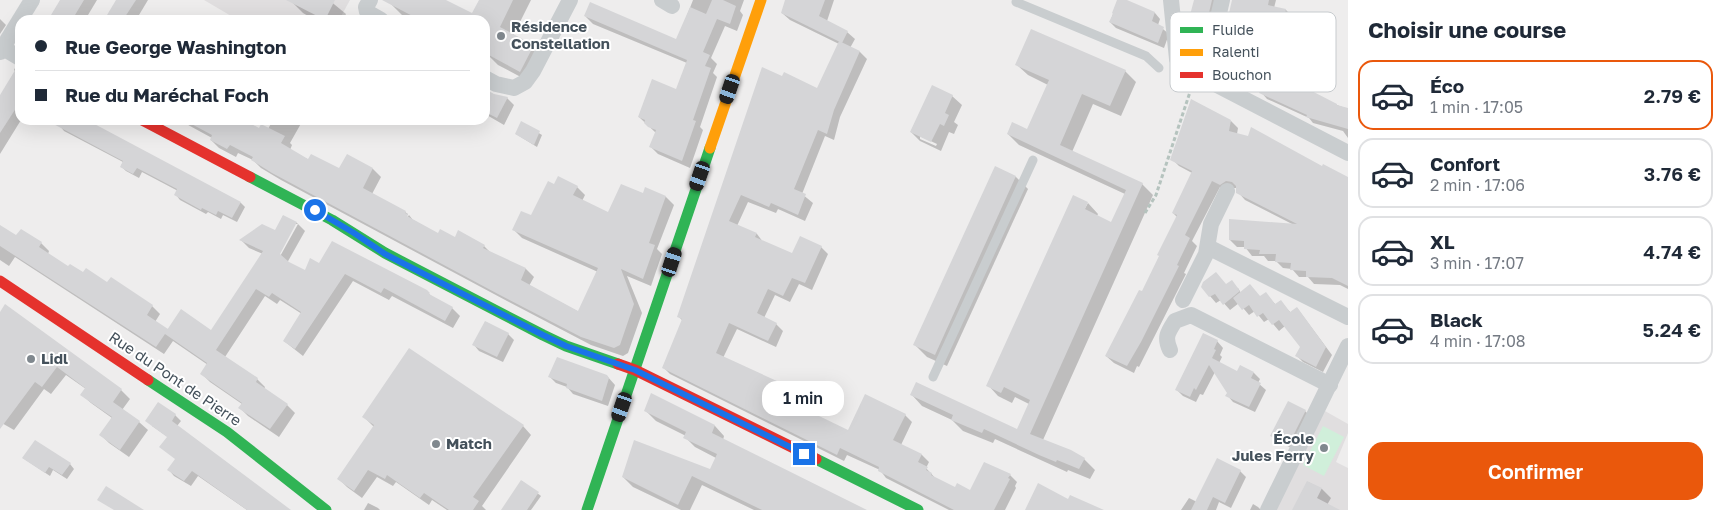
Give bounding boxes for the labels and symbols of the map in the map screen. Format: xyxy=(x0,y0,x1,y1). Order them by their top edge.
legend xyxy=(1170,12,1336,92)
place label: Résidence Constellation xyxy=(511,17,610,52)
text: Fluide xyxy=(1212,21,1254,38)
marker: Résidence Constellation xyxy=(495,30,507,42)
text: Ralenti xyxy=(1212,43,1260,60)
text: Bouchon xyxy=(1212,66,1272,83)
car xyxy=(718,72,741,106)
car xyxy=(688,159,711,193)
route start xyxy=(304,199,326,221)
car xyxy=(660,245,683,279)
street label: Rue du Pont de Pierre xyxy=(106,327,245,429)
place label: Lidl xyxy=(41,349,68,367)
marker: Lidl xyxy=(25,353,37,365)
callout: 1 min xyxy=(763,382,845,416)
car xyxy=(610,390,633,424)
place label: École Jules Ferry xyxy=(1232,429,1314,464)
place label: Match xyxy=(446,434,492,452)
marker: Match xyxy=(430,438,442,450)
marker: École Jules Ferry xyxy=(1318,442,1330,454)
route end xyxy=(793,443,815,465)

